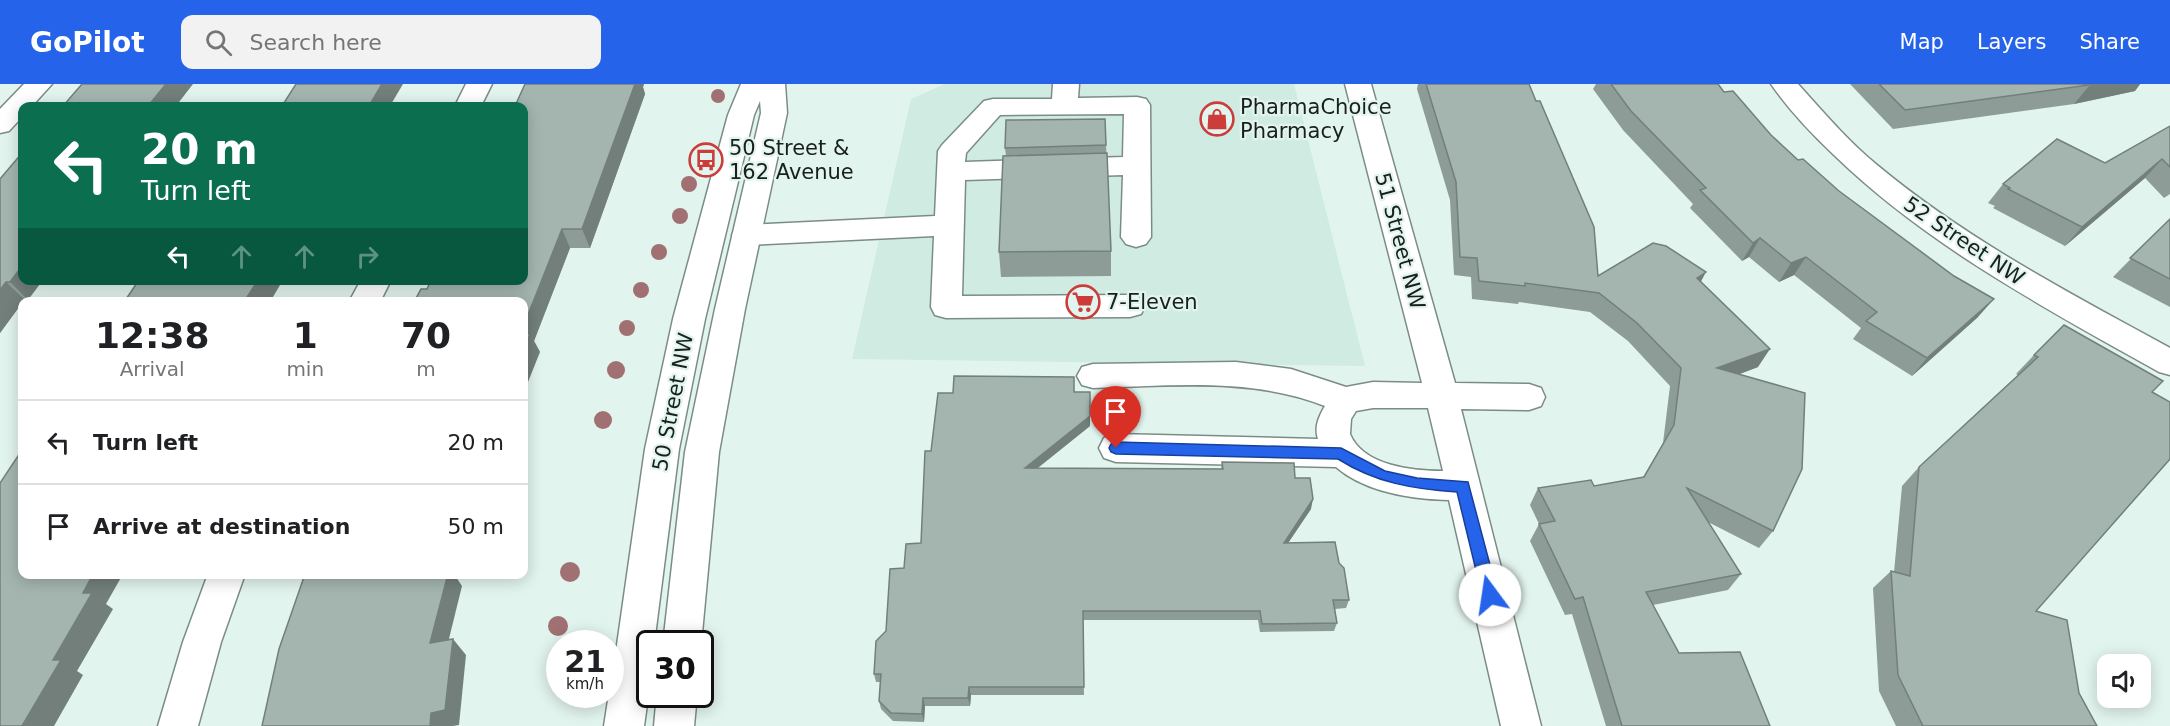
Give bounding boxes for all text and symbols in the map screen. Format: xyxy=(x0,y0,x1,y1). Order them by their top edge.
search box xyxy=(181,15,601,69)
text: GoPilot xyxy=(30,26,145,59)
icon: search xyxy=(202,26,235,59)
text: Search here xyxy=(250,30,382,55)
text: Map xyxy=(1900,30,1944,54)
text: Layers xyxy=(1977,30,2046,54)
text: Share xyxy=(2079,30,2140,54)
place label: PharmaChoice Pharmacy xyxy=(1240,95,1392,143)
shop icon: PharmaChoice Pharmacy xyxy=(1199,101,1235,137)
text: 20 m xyxy=(141,125,258,174)
icon: left xyxy=(42,126,120,204)
place label: 50 Street & 162 Avenue xyxy=(729,136,854,184)
bus stop icon: 50 Street & 162 Avenue xyxy=(688,142,724,178)
street label: 51 Street NW xyxy=(1370,170,1430,312)
text: Turn left xyxy=(141,175,251,206)
street label: 52 Street NW xyxy=(1899,192,2029,290)
icon: left xyxy=(162,240,195,273)
icon: ahead xyxy=(225,240,258,273)
icon: ahead xyxy=(288,240,321,273)
icon: right xyxy=(351,240,384,273)
supermarket icon: 7-Eleven xyxy=(1065,284,1101,320)
place label: 7-Eleven xyxy=(1106,290,1198,314)
text: 12:38 xyxy=(95,315,209,356)
text: 1 xyxy=(293,315,318,356)
text: 70 xyxy=(401,315,451,356)
street label: 50 Street NW xyxy=(648,331,698,473)
text: Arrival xyxy=(120,357,185,381)
text: min xyxy=(286,357,324,381)
text: m xyxy=(416,357,436,381)
pin xyxy=(1090,386,1141,448)
icon: arrive xyxy=(1099,395,1132,428)
icon: left xyxy=(42,426,75,459)
text: Turn left xyxy=(93,430,198,455)
text: 20 m xyxy=(448,430,504,455)
icon: arrive xyxy=(42,510,75,543)
text: Arrive at destination xyxy=(93,514,350,539)
text: 50 m xyxy=(448,514,504,539)
position arrow xyxy=(1458,563,1522,627)
speed limit sign: 30 xyxy=(636,630,714,708)
text: 21 xyxy=(564,644,606,679)
map controls xyxy=(2097,654,2151,708)
button: sound xyxy=(2097,654,2151,708)
text: km/h xyxy=(566,675,604,693)

